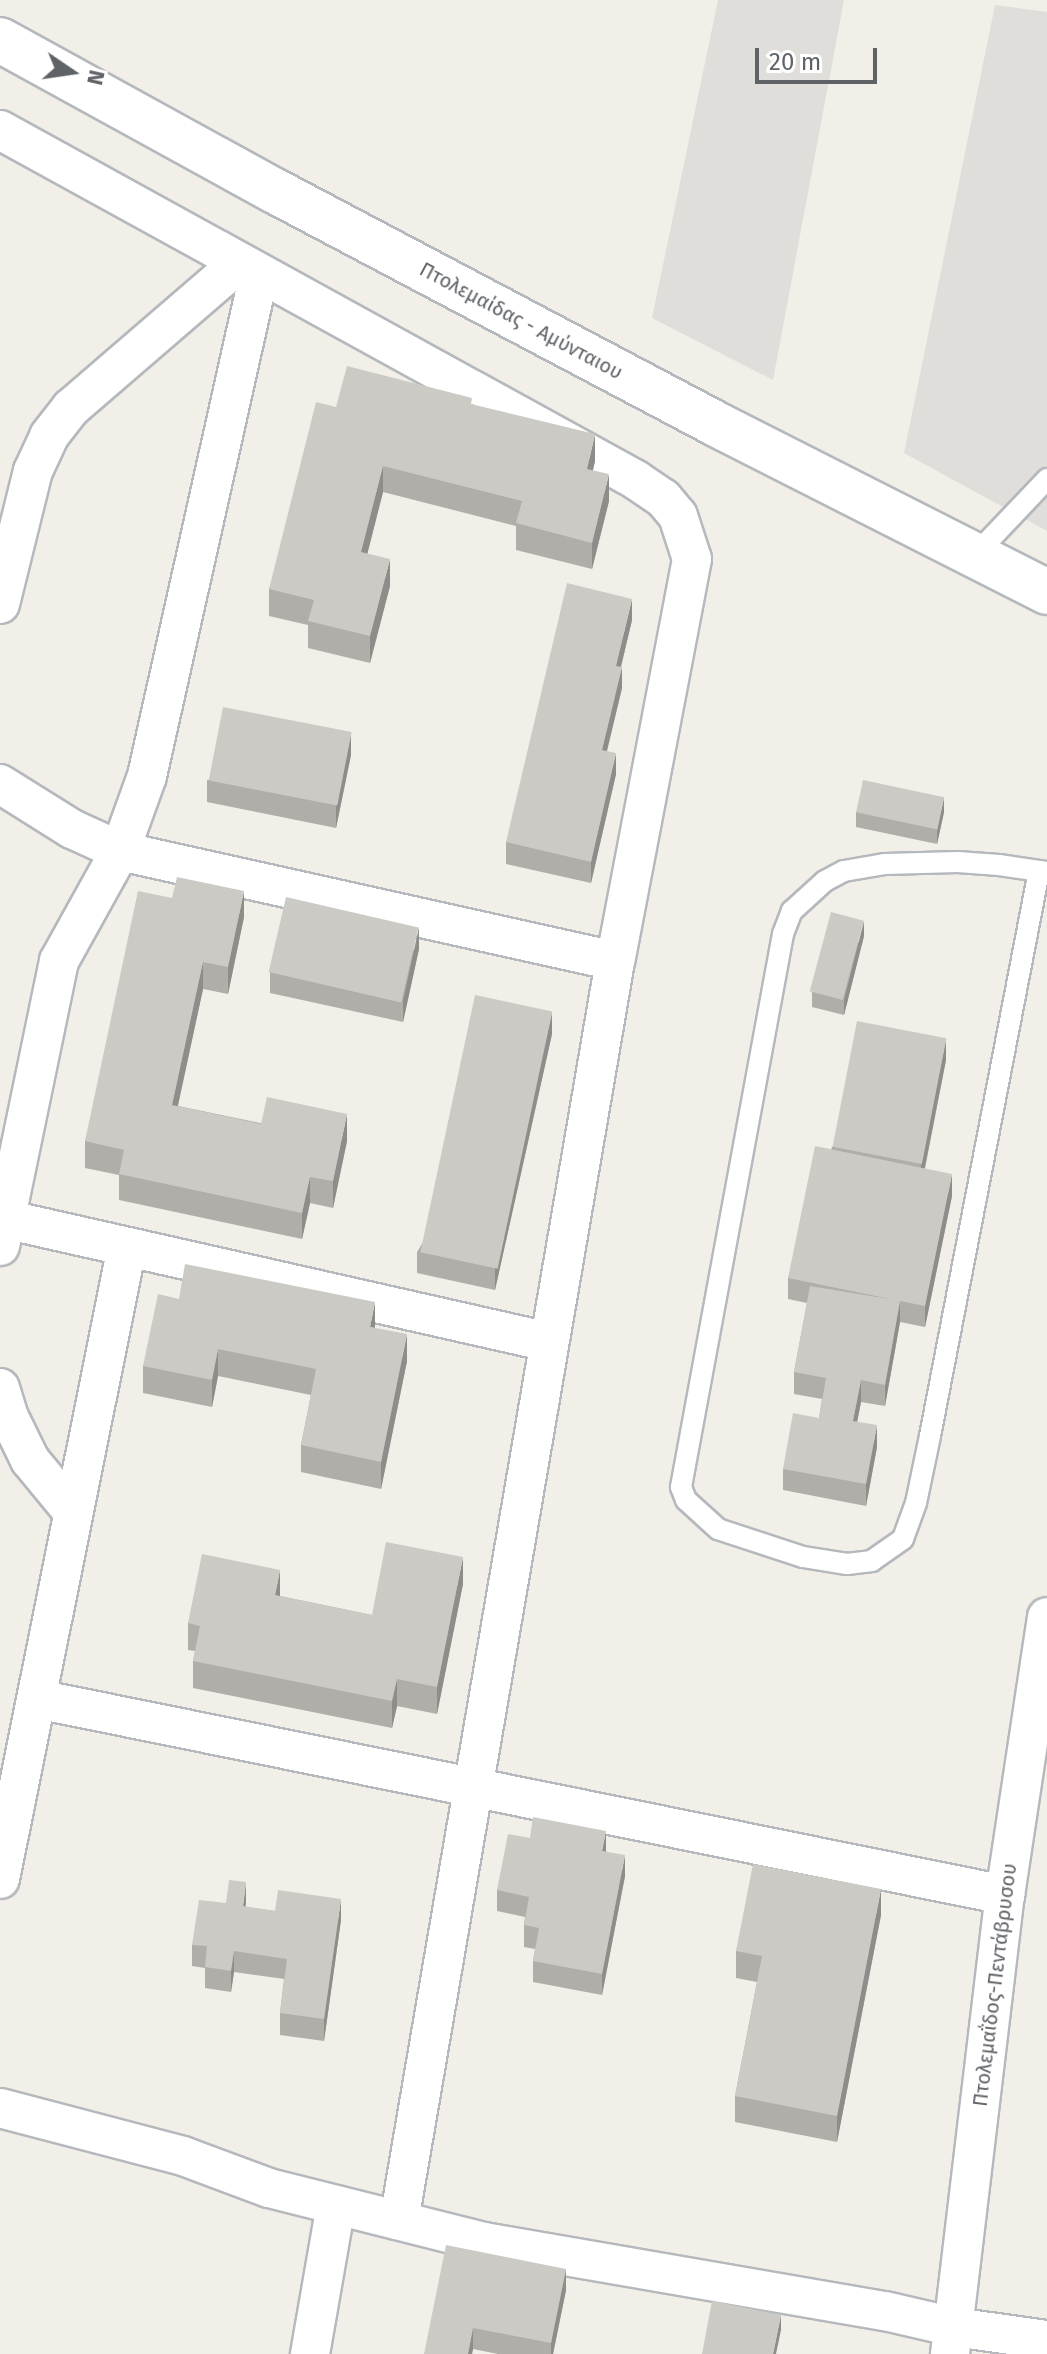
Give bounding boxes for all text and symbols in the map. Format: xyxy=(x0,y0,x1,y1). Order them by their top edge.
north arrow xyxy=(32,32,112,112)
scale bar xyxy=(759,32,881,82)
text: 20 m xyxy=(769,48,821,76)
text: N xyxy=(81,67,111,88)
street label: Πτολεμαίδας - Αμύνταιου xyxy=(415,257,627,385)
street label: Πτολεμαΐδος-Πεντάβρυσου xyxy=(968,1862,1022,2108)

